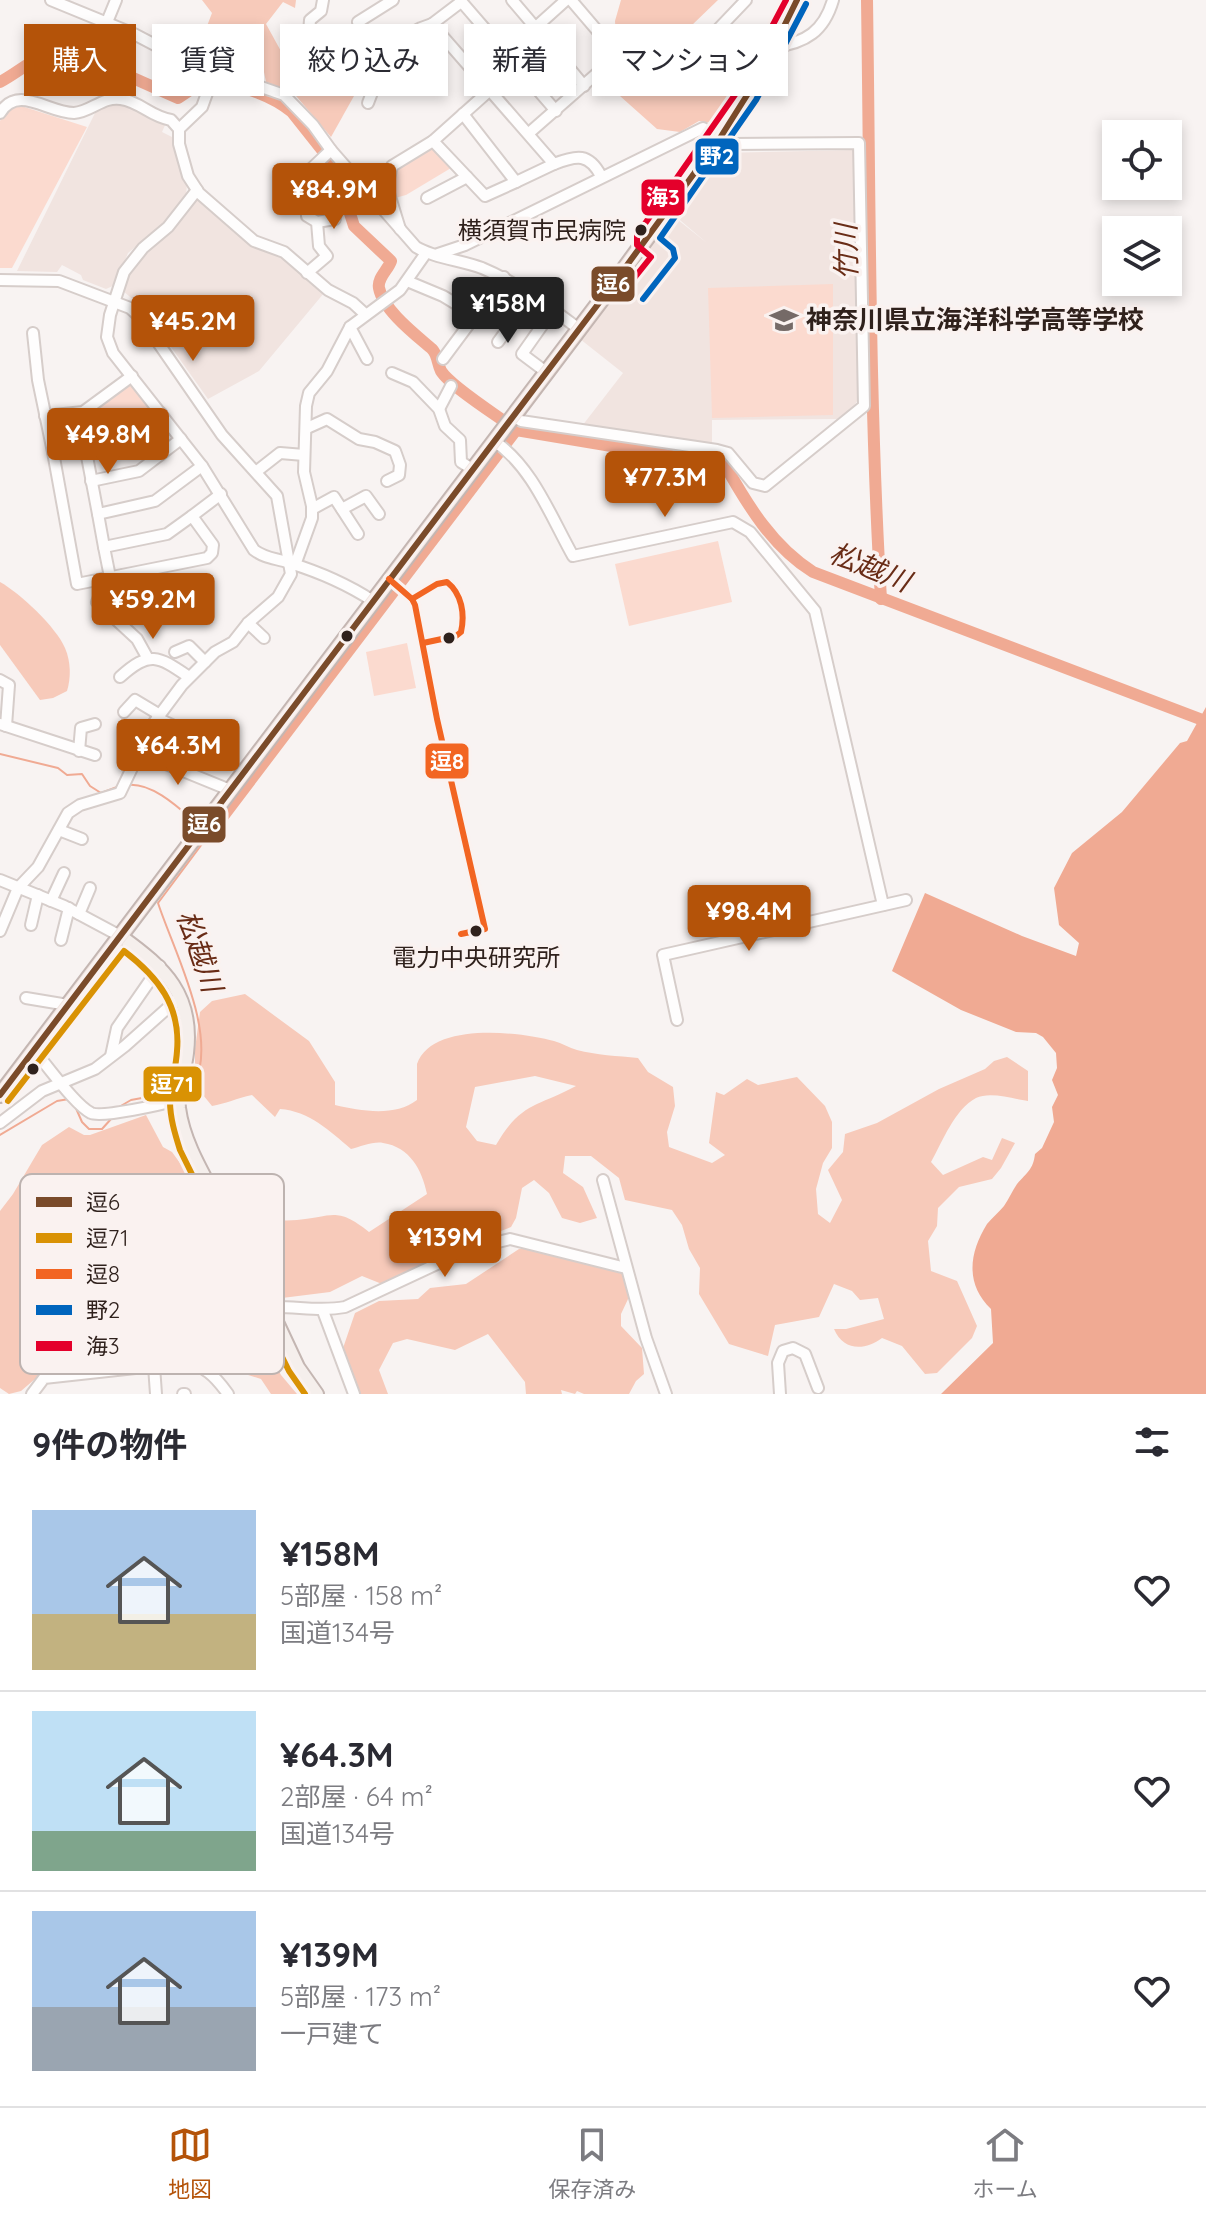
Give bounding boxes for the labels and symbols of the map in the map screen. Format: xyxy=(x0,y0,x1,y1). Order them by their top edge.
line badge: 野2 xyxy=(694,137,740,176)
text: 野2 xyxy=(700,142,734,170)
pin: ¥84.9M xyxy=(269,163,399,231)
line badge: 海3 xyxy=(640,178,686,217)
text: 海3 xyxy=(646,183,680,211)
place label: 横須賀市民病院 xyxy=(458,215,626,245)
water label: 竹川 xyxy=(827,221,863,280)
marker: 横須賀市民病院 xyxy=(633,222,649,238)
line badge: 逗6 xyxy=(590,265,636,303)
text: 逗6 xyxy=(596,270,630,298)
pin: ¥158M xyxy=(452,277,564,345)
pin: ¥45.2M xyxy=(128,295,258,363)
place label: 神奈川県立海洋科学高等学校 xyxy=(806,303,1144,336)
school or university icon: 神奈川県立海洋科学高等学校 xyxy=(769,305,799,335)
pin: ¥49.8M xyxy=(43,408,173,476)
pin: ¥77.3M xyxy=(600,451,730,519)
water label: 松越川 xyxy=(825,535,918,600)
pin: ¥59.2M xyxy=(88,573,218,641)
unlabelled marker xyxy=(339,628,355,644)
unlabelled marker xyxy=(441,630,457,646)
pin: ¥64.3M xyxy=(113,719,243,787)
line badge: 逗8 xyxy=(424,742,470,780)
text: 逗8 xyxy=(430,747,464,775)
line badge: 逗6 xyxy=(181,805,227,844)
text: 逗6 xyxy=(187,810,221,838)
pin: ¥98.4M xyxy=(684,885,814,953)
water label: 松越川 xyxy=(170,905,232,999)
marker: 電力中央研究所 xyxy=(468,923,484,939)
place label: 電力中央研究所 xyxy=(392,942,560,972)
unlabelled marker xyxy=(25,1061,41,1077)
line badge: 逗71 xyxy=(142,1065,203,1103)
text: 逗71 xyxy=(150,1070,194,1098)
legend xyxy=(20,1174,284,1374)
text: 逗6 xyxy=(86,1188,120,1216)
pin: ¥139M xyxy=(389,1211,501,1279)
text: 逗71 xyxy=(86,1224,128,1252)
text: 逗8 xyxy=(86,1260,120,1288)
text: 野2 xyxy=(86,1296,120,1324)
text: 海3 xyxy=(86,1332,120,1360)

